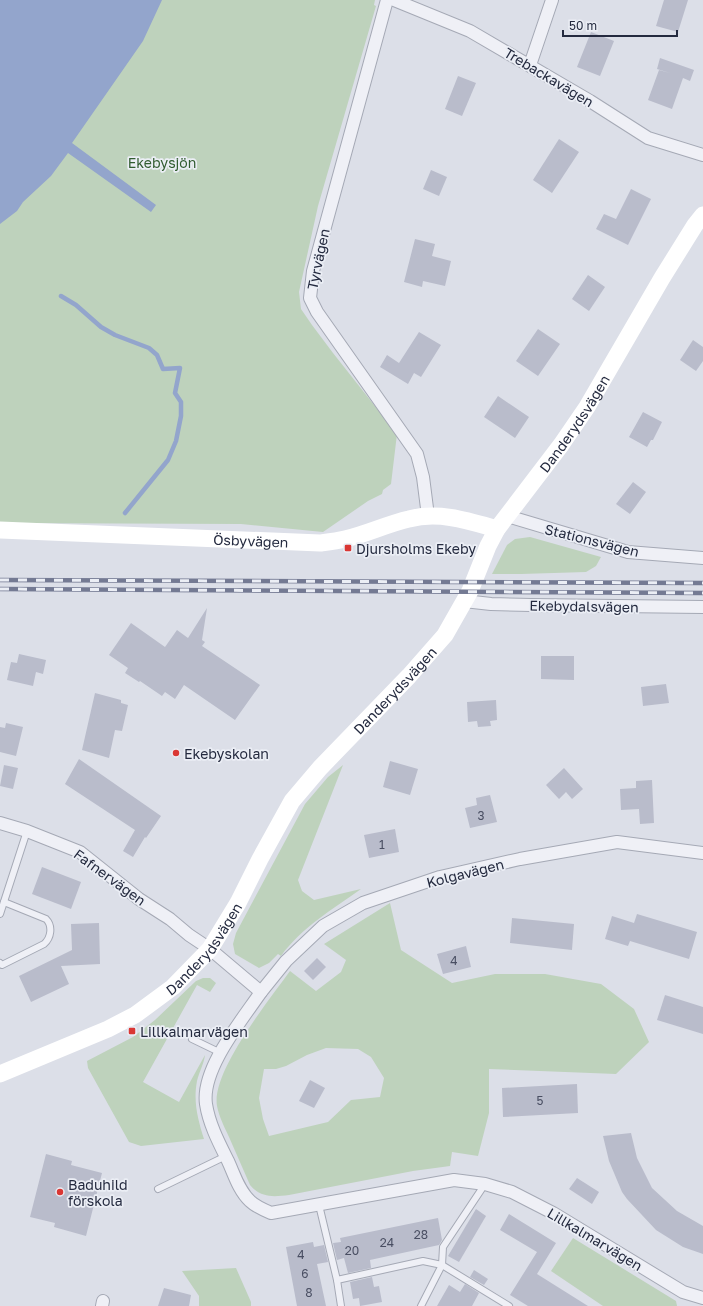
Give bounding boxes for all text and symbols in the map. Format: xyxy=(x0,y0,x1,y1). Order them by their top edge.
scale bar xyxy=(563,12,677,38)
text: 50 m xyxy=(569,18,597,33)
street label: Trebackavägen xyxy=(501,44,597,110)
park label: Ekebysjön xyxy=(128,154,196,171)
street label: Tyrvägen xyxy=(303,227,333,291)
street label: Danderydsvägen xyxy=(535,372,612,475)
street label: Stationsvägen xyxy=(543,520,641,560)
street label: Ösbyvägen xyxy=(213,530,289,550)
place label: Djursholms Ekeby xyxy=(356,540,476,557)
marker: Djursholms Ekeby xyxy=(343,543,353,553)
street label: Ekebydalsvägen xyxy=(529,597,639,615)
street label: Danderydsvägen xyxy=(349,643,439,737)
place label: Ekebyskolan xyxy=(184,745,269,762)
marker: Ekebyskolan xyxy=(171,748,181,758)
house number: 3 xyxy=(477,808,485,823)
house number: 1 xyxy=(379,837,385,852)
street label: Fafnervägen xyxy=(71,845,149,909)
street label: Kolgavägen xyxy=(425,855,505,891)
street label: Danderydsvägen xyxy=(162,899,245,998)
house number: 4 xyxy=(450,953,458,968)
place label: Lillkalmarvägen xyxy=(140,1023,248,1040)
marker: Lillkalmarvägen xyxy=(127,1026,137,1036)
house number: 5 xyxy=(537,1093,544,1108)
place label: Baduhild förskola xyxy=(68,1176,128,1209)
marker: Baduhild förskola xyxy=(55,1187,65,1197)
street label: Lillkalmarvägen xyxy=(544,1204,646,1274)
house number: 28 xyxy=(414,1227,428,1242)
house number: 24 xyxy=(380,1235,394,1250)
house number: 20 xyxy=(345,1243,359,1258)
house number: 4 xyxy=(297,1247,305,1262)
house number: 6 xyxy=(301,1266,309,1281)
house number: 8 xyxy=(305,1285,313,1300)

